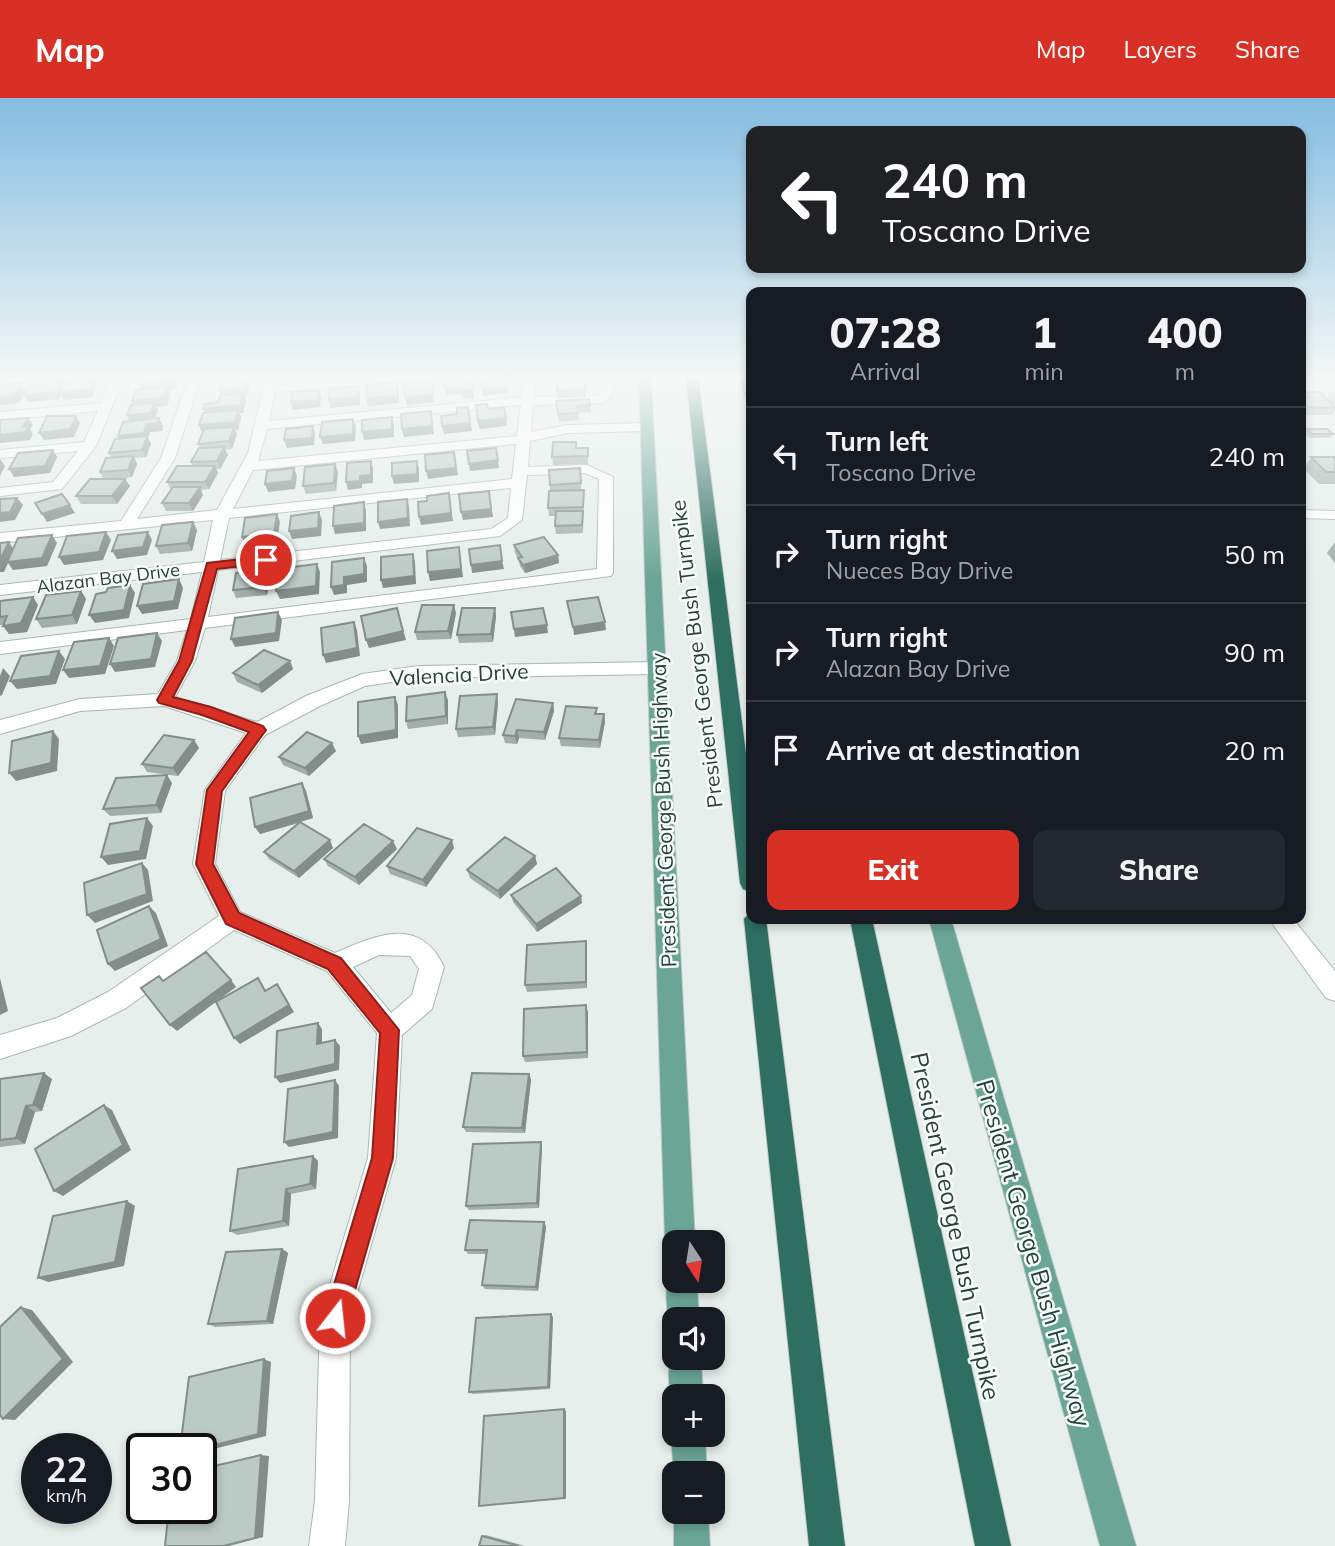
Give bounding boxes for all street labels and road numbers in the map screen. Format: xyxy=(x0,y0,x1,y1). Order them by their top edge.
street label: President George Bush Turnpike xyxy=(664,498,728,810)
street label: Alazan Bay Drive xyxy=(35,558,181,598)
street label: President George Bush Highway xyxy=(645,652,681,968)
street label: Valencia Drive xyxy=(389,657,529,691)
street label: President George Bush Turnpike xyxy=(904,1050,1008,1402)
street label: President George Bush Highway xyxy=(970,1076,1098,1430)

